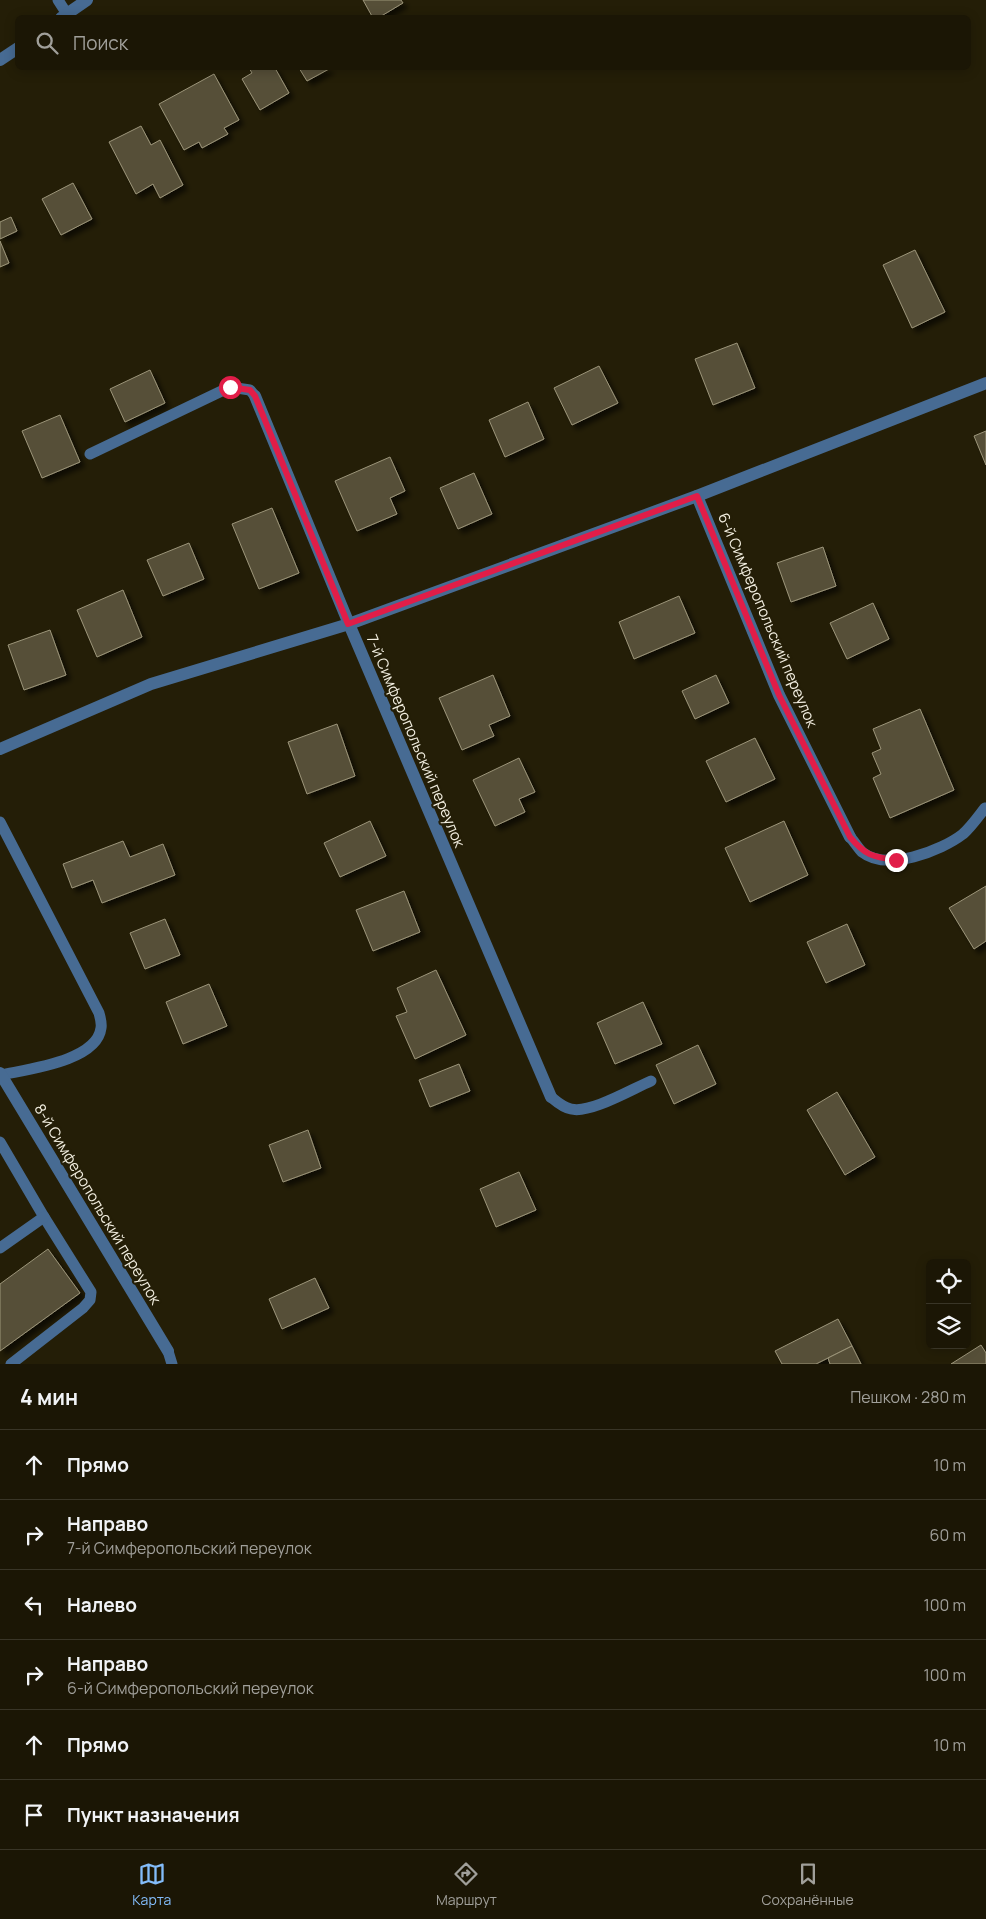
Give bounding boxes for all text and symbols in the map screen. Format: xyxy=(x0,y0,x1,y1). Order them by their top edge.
search box xyxy=(15,15,971,70)
icon: search xyxy=(33,29,61,57)
text: Поиск xyxy=(73,30,128,56)
route start xyxy=(219,376,242,399)
street label: 6-й Симферопольский переулок xyxy=(713,509,823,731)
street label: 7-й Симферопольский переулок xyxy=(362,631,471,851)
route end xyxy=(885,849,908,872)
street label: 8-й Симферопольский переулок xyxy=(30,1100,167,1309)
map controls xyxy=(926,1259,971,1349)
button: locate xyxy=(926,1259,971,1304)
button: layers xyxy=(926,1304,971,1349)
text: 4 мин xyxy=(20,1383,78,1411)
text: Пешком · 280 m xyxy=(850,1386,966,1408)
icon: ahead xyxy=(20,1451,48,1479)
text: Прямо xyxy=(67,1452,129,1478)
text: 10 m xyxy=(933,1454,966,1476)
text: Направо xyxy=(67,1511,148,1537)
icon: right xyxy=(20,1521,48,1549)
text: 60 m xyxy=(930,1524,966,1546)
text: 7-й Симферопольский переулок xyxy=(67,1537,312,1559)
icon: left xyxy=(20,1591,48,1619)
text: Налево xyxy=(67,1592,137,1618)
text: 100 m xyxy=(923,1594,966,1616)
text: Направо xyxy=(67,1651,148,1677)
icon: right xyxy=(20,1661,48,1689)
text: 100 m xyxy=(923,1664,966,1686)
text: 6-й Симферопольский переулок xyxy=(67,1677,314,1699)
icon: ahead xyxy=(20,1731,48,1759)
text: Прямо xyxy=(67,1732,129,1758)
text: 10 m xyxy=(933,1734,966,1756)
icon: arrive xyxy=(20,1801,48,1829)
text: Пункт назначения xyxy=(67,1802,240,1828)
tab: Карта xyxy=(132,1860,171,1909)
tab: Маршрут xyxy=(436,1860,497,1909)
tab: Сохранённые xyxy=(762,1860,854,1909)

